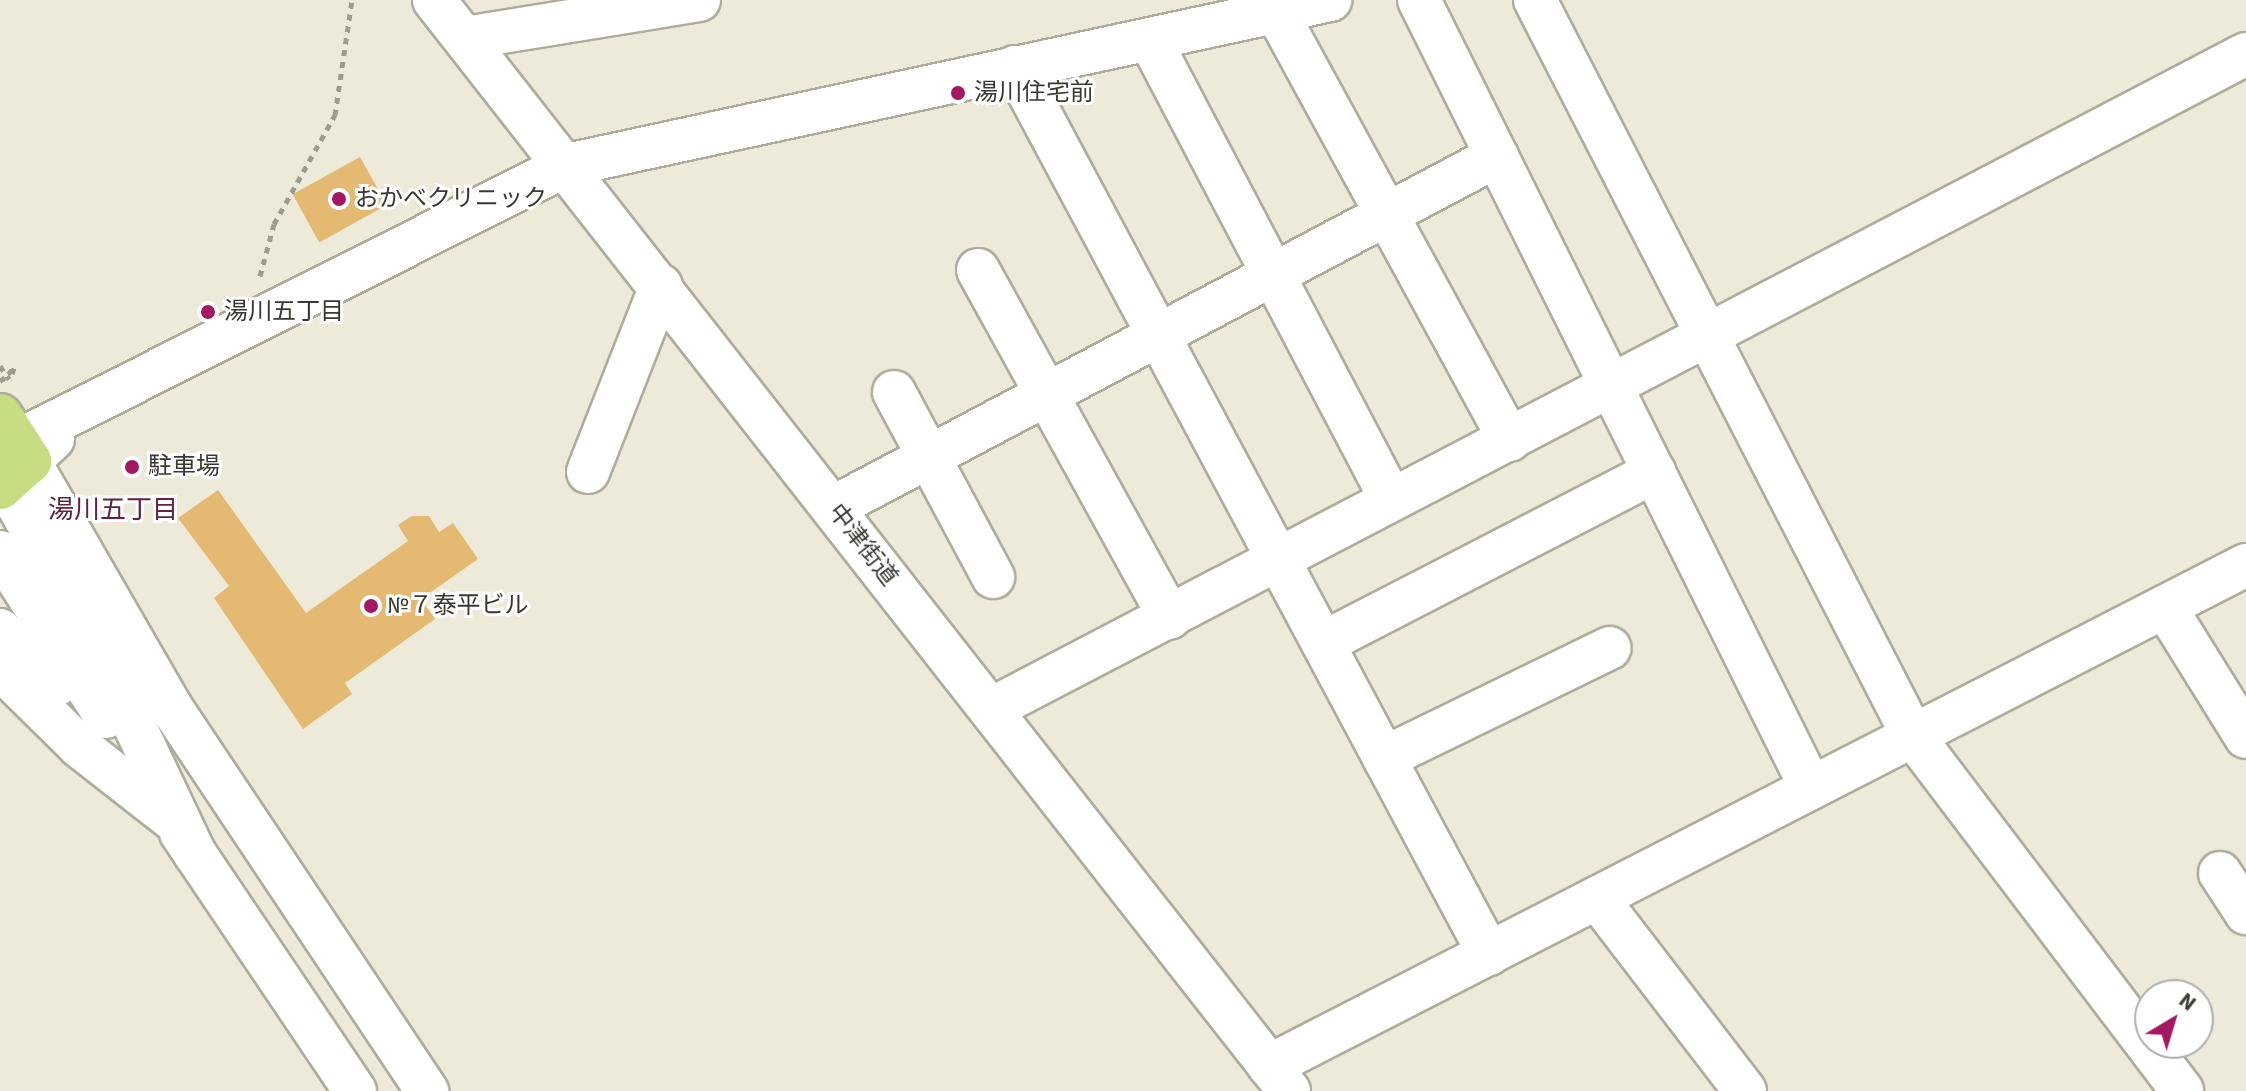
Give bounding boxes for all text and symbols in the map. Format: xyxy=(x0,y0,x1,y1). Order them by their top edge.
place label: 湯川住宅前 xyxy=(974,79,1094,107)
marker: 湯川住宅前 xyxy=(949,84,967,102)
place label: おかべクリニック xyxy=(355,185,547,213)
marker: おかべクリニック xyxy=(330,190,348,208)
place label: 湯川五丁目 xyxy=(224,298,344,326)
marker: 湯川五丁目 xyxy=(199,303,217,321)
place label: 駐車場 xyxy=(148,453,220,481)
marker: 駐車場 xyxy=(123,458,141,476)
district label: 湯川五丁目 xyxy=(48,494,178,526)
street label: 中津街道 xyxy=(822,498,904,592)
place label: №７泰平ビル xyxy=(387,592,528,620)
marker: №７泰平ビル xyxy=(362,597,380,615)
north arrow xyxy=(2134,979,2214,1059)
text: N xyxy=(2172,985,2203,1019)

